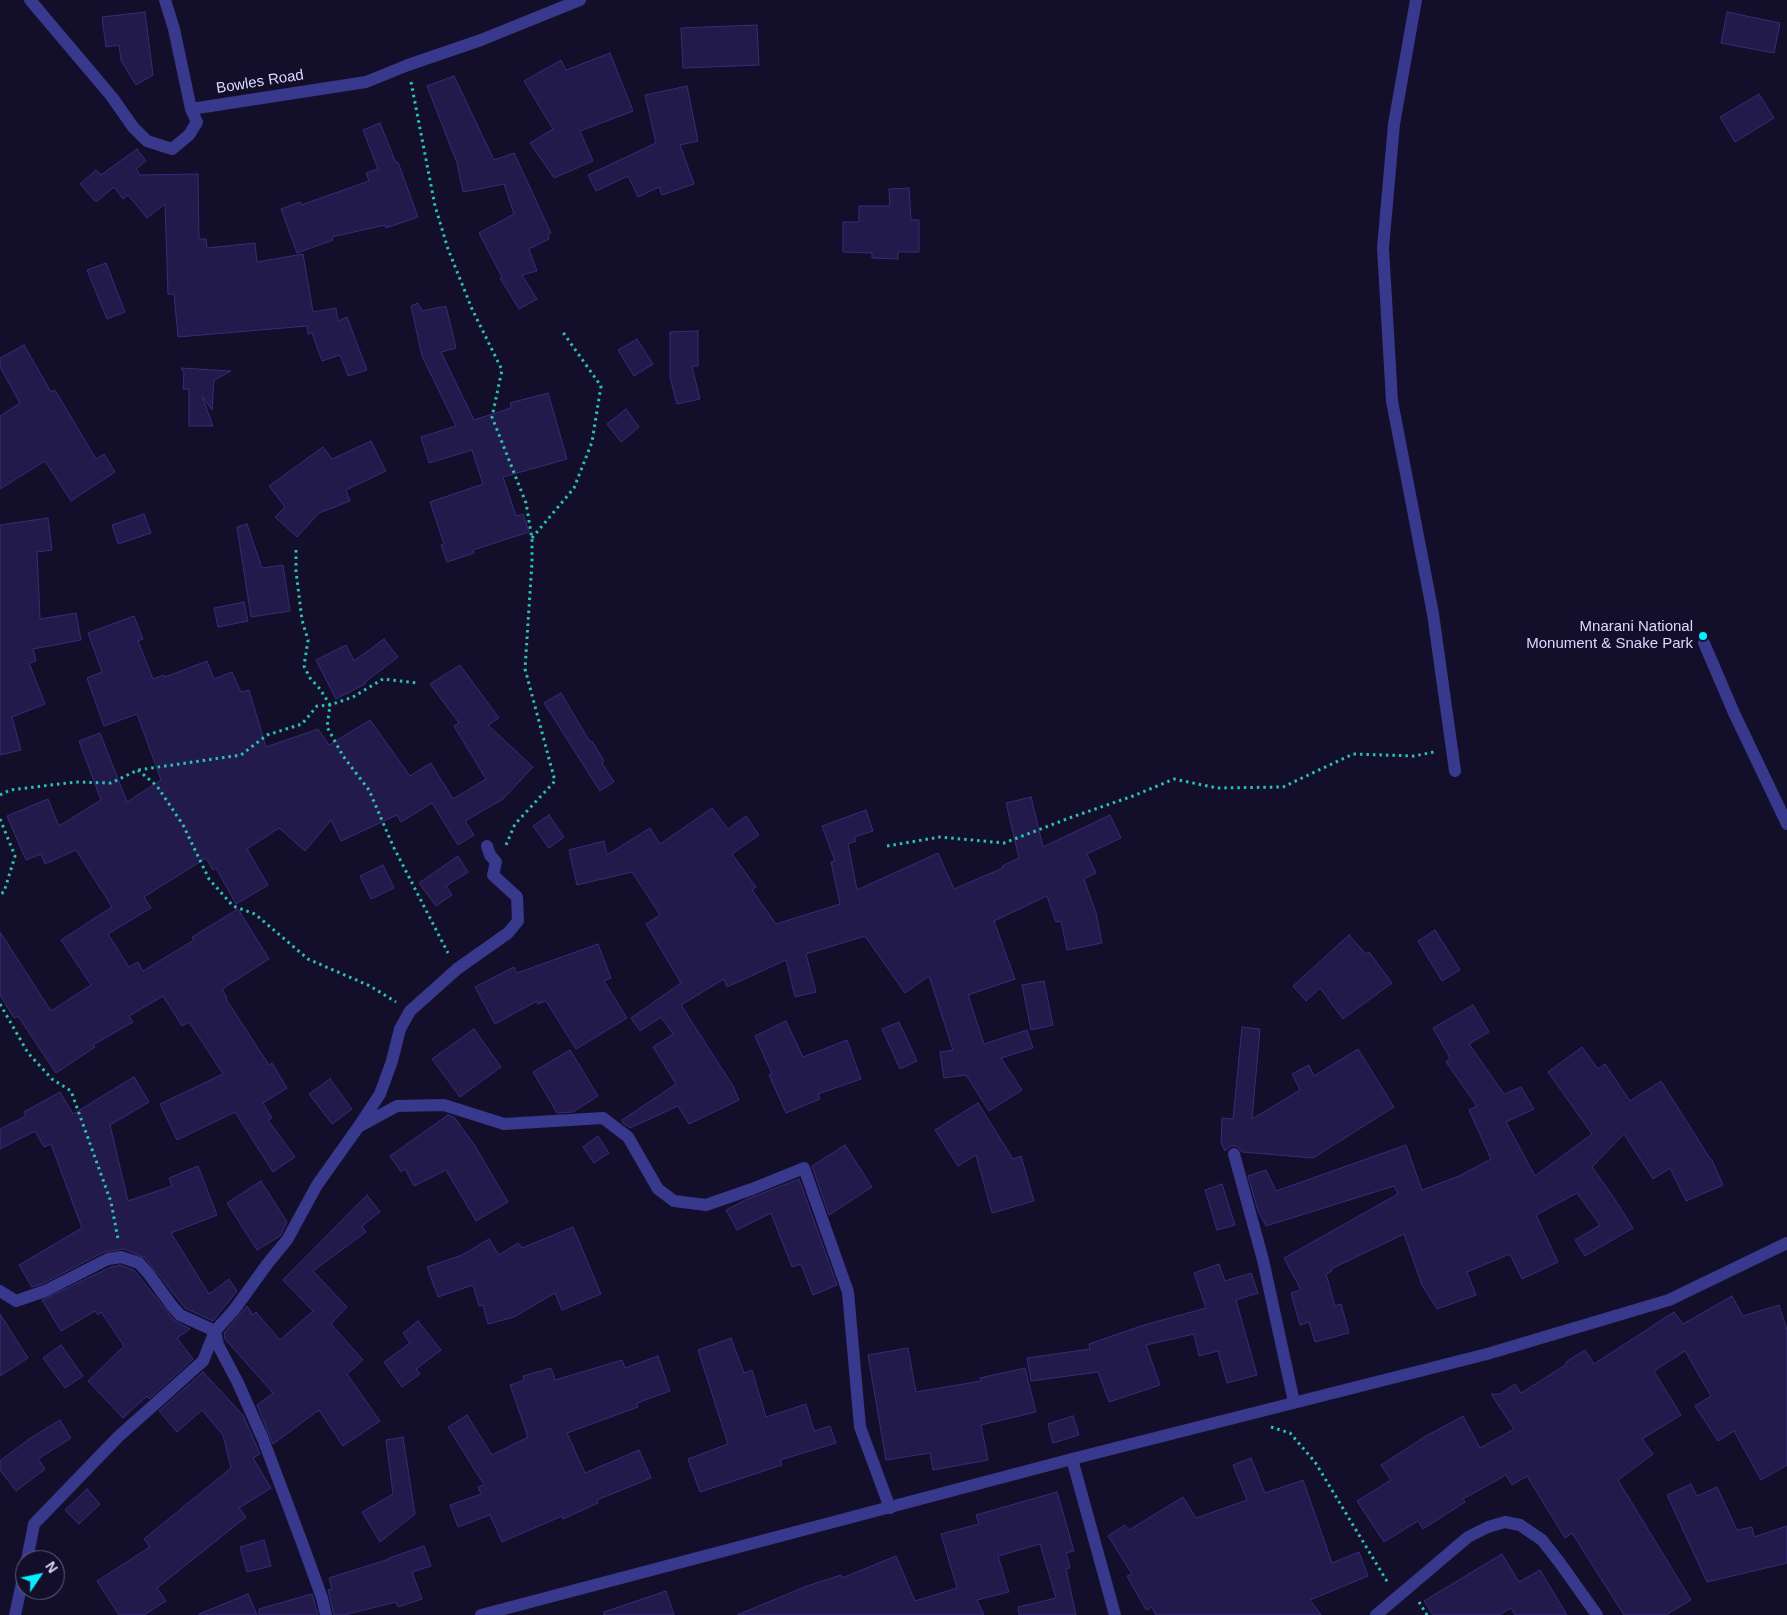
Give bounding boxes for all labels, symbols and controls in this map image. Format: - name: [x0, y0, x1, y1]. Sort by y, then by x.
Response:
- street label: Bowles Road: [215, 66, 305, 98]
- place label: Mnarani National Monument & Snake Park: [1526, 618, 1693, 653]
- marker: Mnarani National Monument & Snake Park: [1697, 630, 1709, 642]
- north arrow: [15, 1550, 65, 1600]
- text: N: [42, 1559, 61, 1576]

